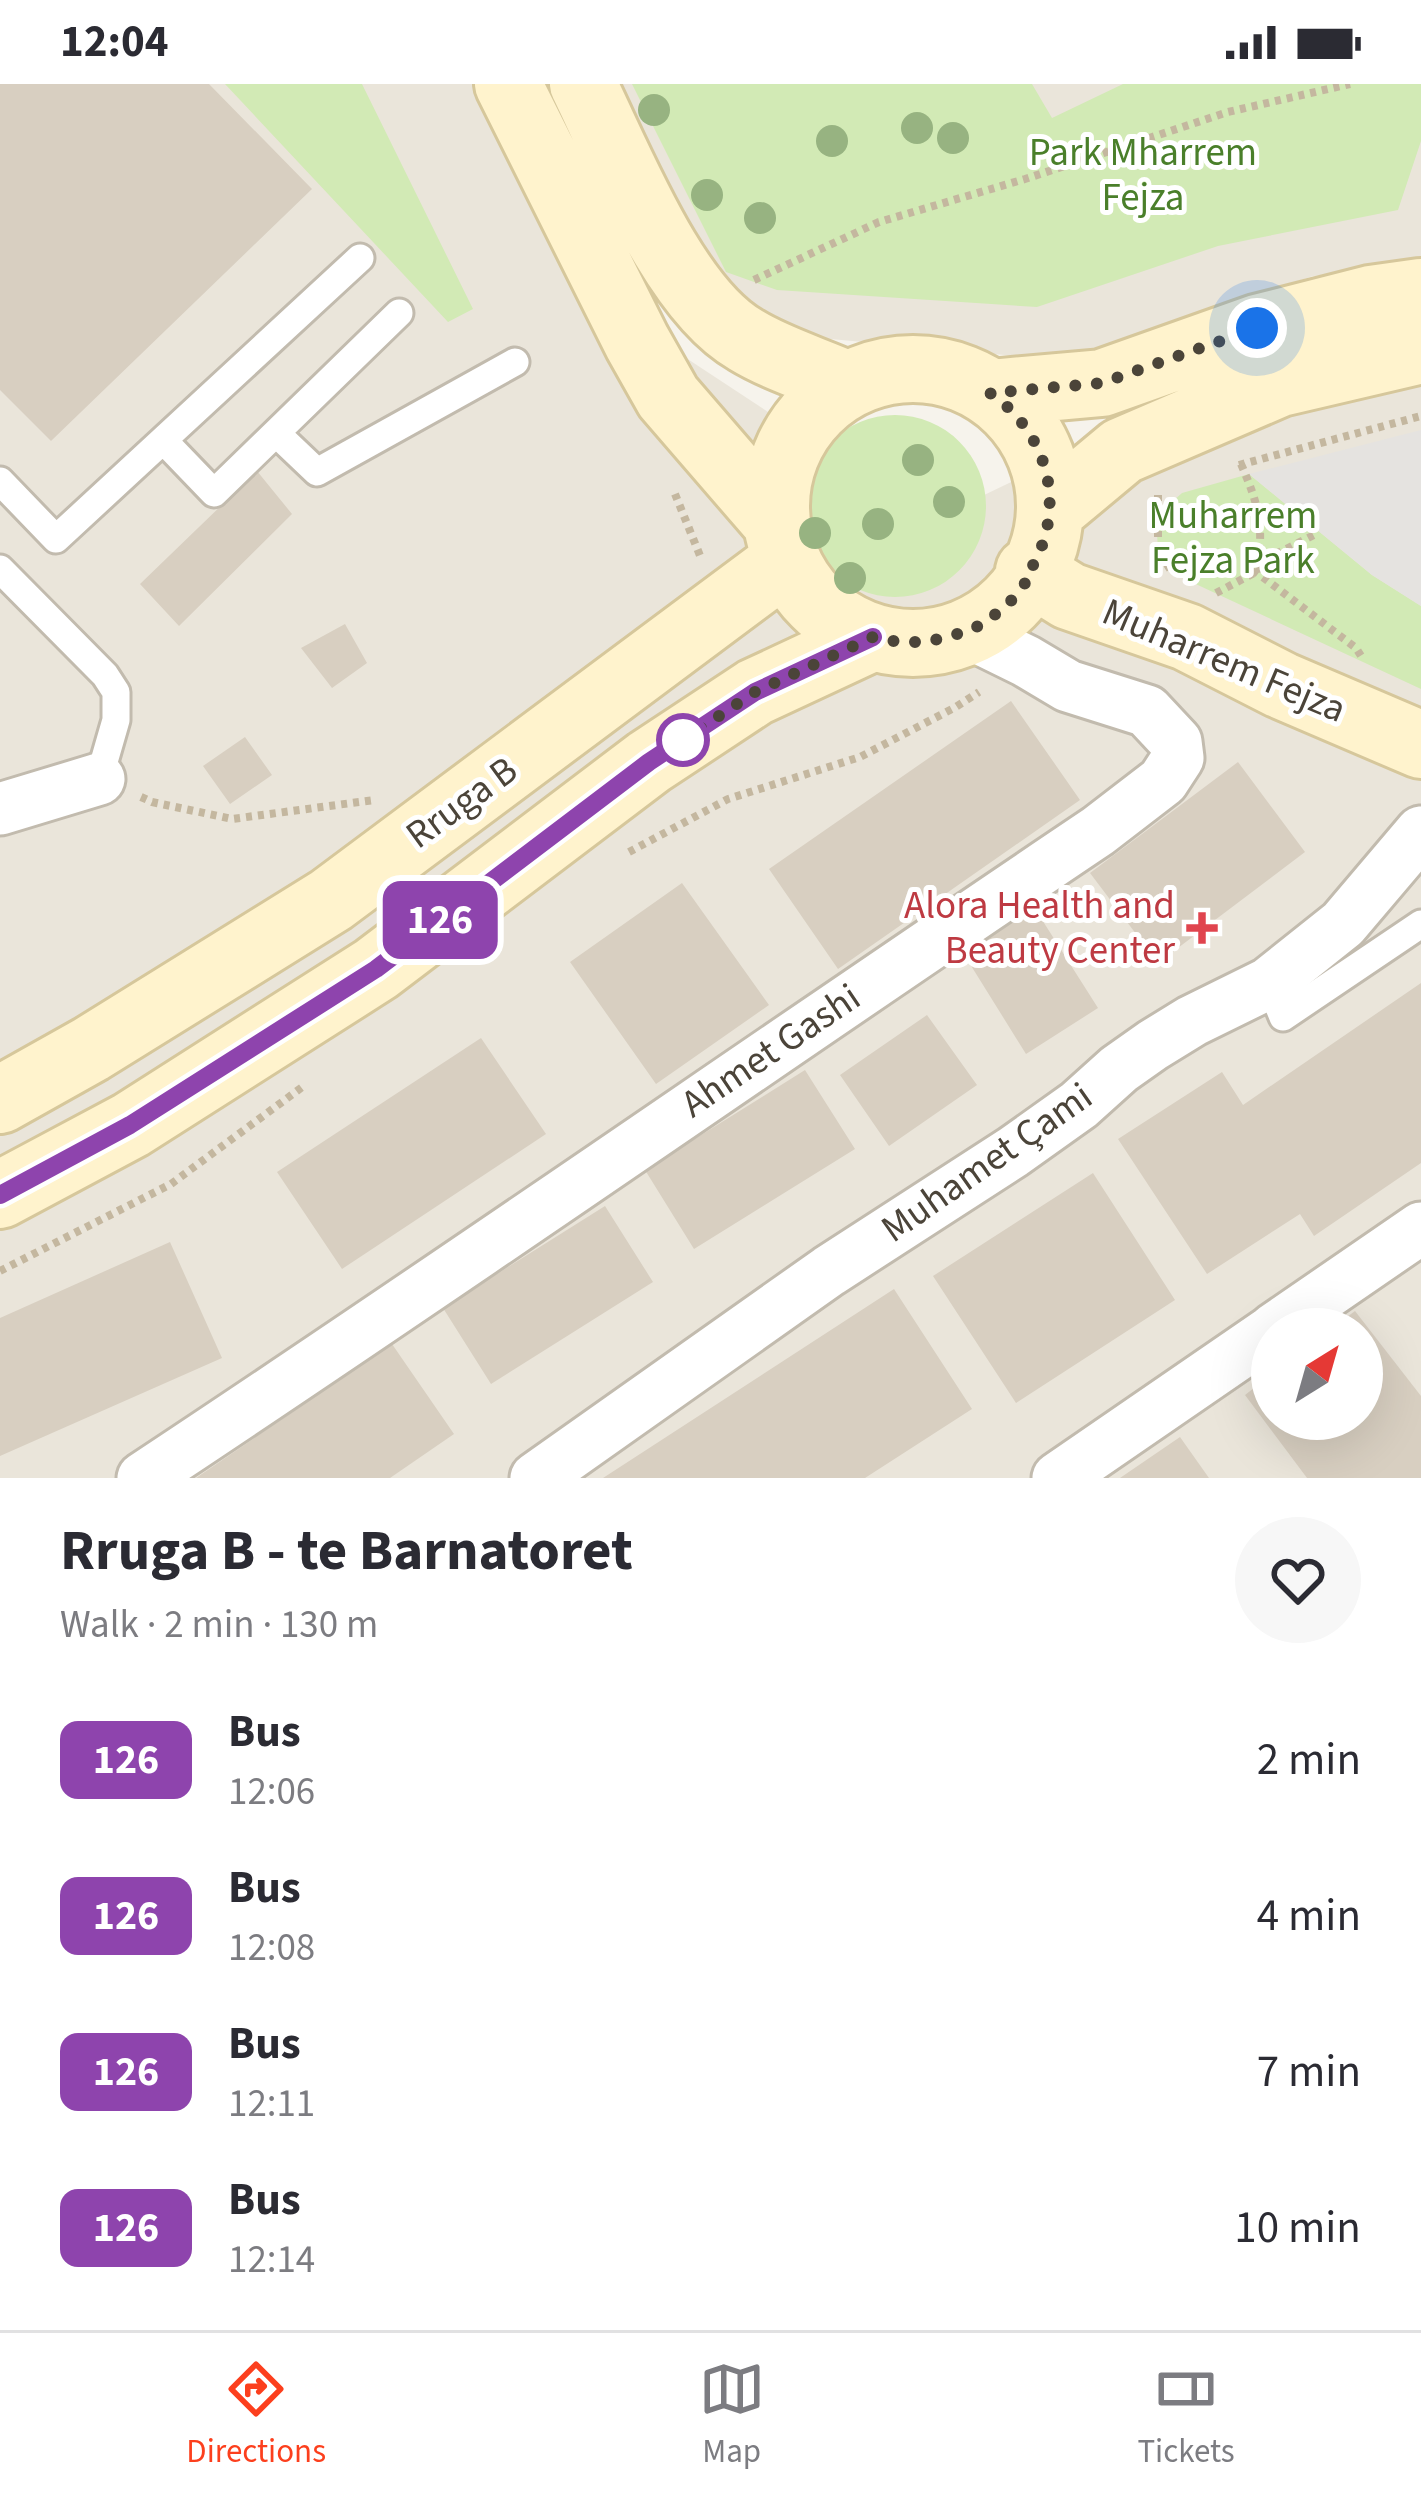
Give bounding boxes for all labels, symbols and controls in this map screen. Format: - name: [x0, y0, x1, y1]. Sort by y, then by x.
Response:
- text: 12:04: [60, 10, 169, 74]
- park label: Park Mharrem Fejza: [1029, 125, 1257, 226]
- your location: [1227, 298, 1287, 358]
- park label: Muharrem Fejza Park: [1149, 488, 1317, 589]
- street label: Muharrem Fejza: [1094, 584, 1354, 738]
- unlabelled marker: [658, 715, 708, 765]
- street label: Rruga B: [394, 743, 530, 863]
- place label: Alora Health and Beauty Center: [904, 878, 1175, 979]
- line badge: 126: [371, 881, 509, 959]
- text: 126: [407, 890, 473, 950]
- marker: Alora Health and Beauty Center: [1186, 912, 1218, 944]
- street label: Ahmet Gashi: [670, 970, 872, 1132]
- street label: Muhamet Çami: [870, 1069, 1104, 1257]
- north arrow: [1251, 1308, 1383, 1440]
- map controls: [1251, 1308, 1383, 1440]
- text: Rruga B - te Barnatoret: [60, 1511, 633, 1592]
- button: heart: [1235, 1517, 1361, 1643]
- text: Walk · 2 min · 130 m: [60, 1597, 378, 1653]
- text: Bus: [228, 1700, 301, 1764]
- text: 2 min: [1257, 1728, 1361, 1792]
- text: 126: [93, 1730, 159, 1790]
- text: 12:06: [228, 1764, 315, 1820]
- text: Bus: [228, 1856, 301, 1920]
- text: 4 min: [1257, 1884, 1361, 1948]
- text: 126: [93, 1886, 159, 1946]
- text: 12:08: [228, 1920, 315, 1976]
- text: Bus: [228, 2012, 301, 2076]
- text: 7 min: [1257, 2040, 1361, 2104]
- text: 126: [93, 2042, 159, 2102]
- text: 12:11: [228, 2076, 315, 2132]
- text: Bus: [228, 2168, 301, 2232]
- text: 10 min: [1234, 2196, 1361, 2260]
- text: 126: [93, 2198, 159, 2258]
- text: 12:14: [228, 2232, 315, 2288]
- tab: Directions: [186, 2356, 326, 2475]
- tab: Map: [699, 2356, 765, 2475]
- tab: Tickets: [1137, 2356, 1235, 2475]

